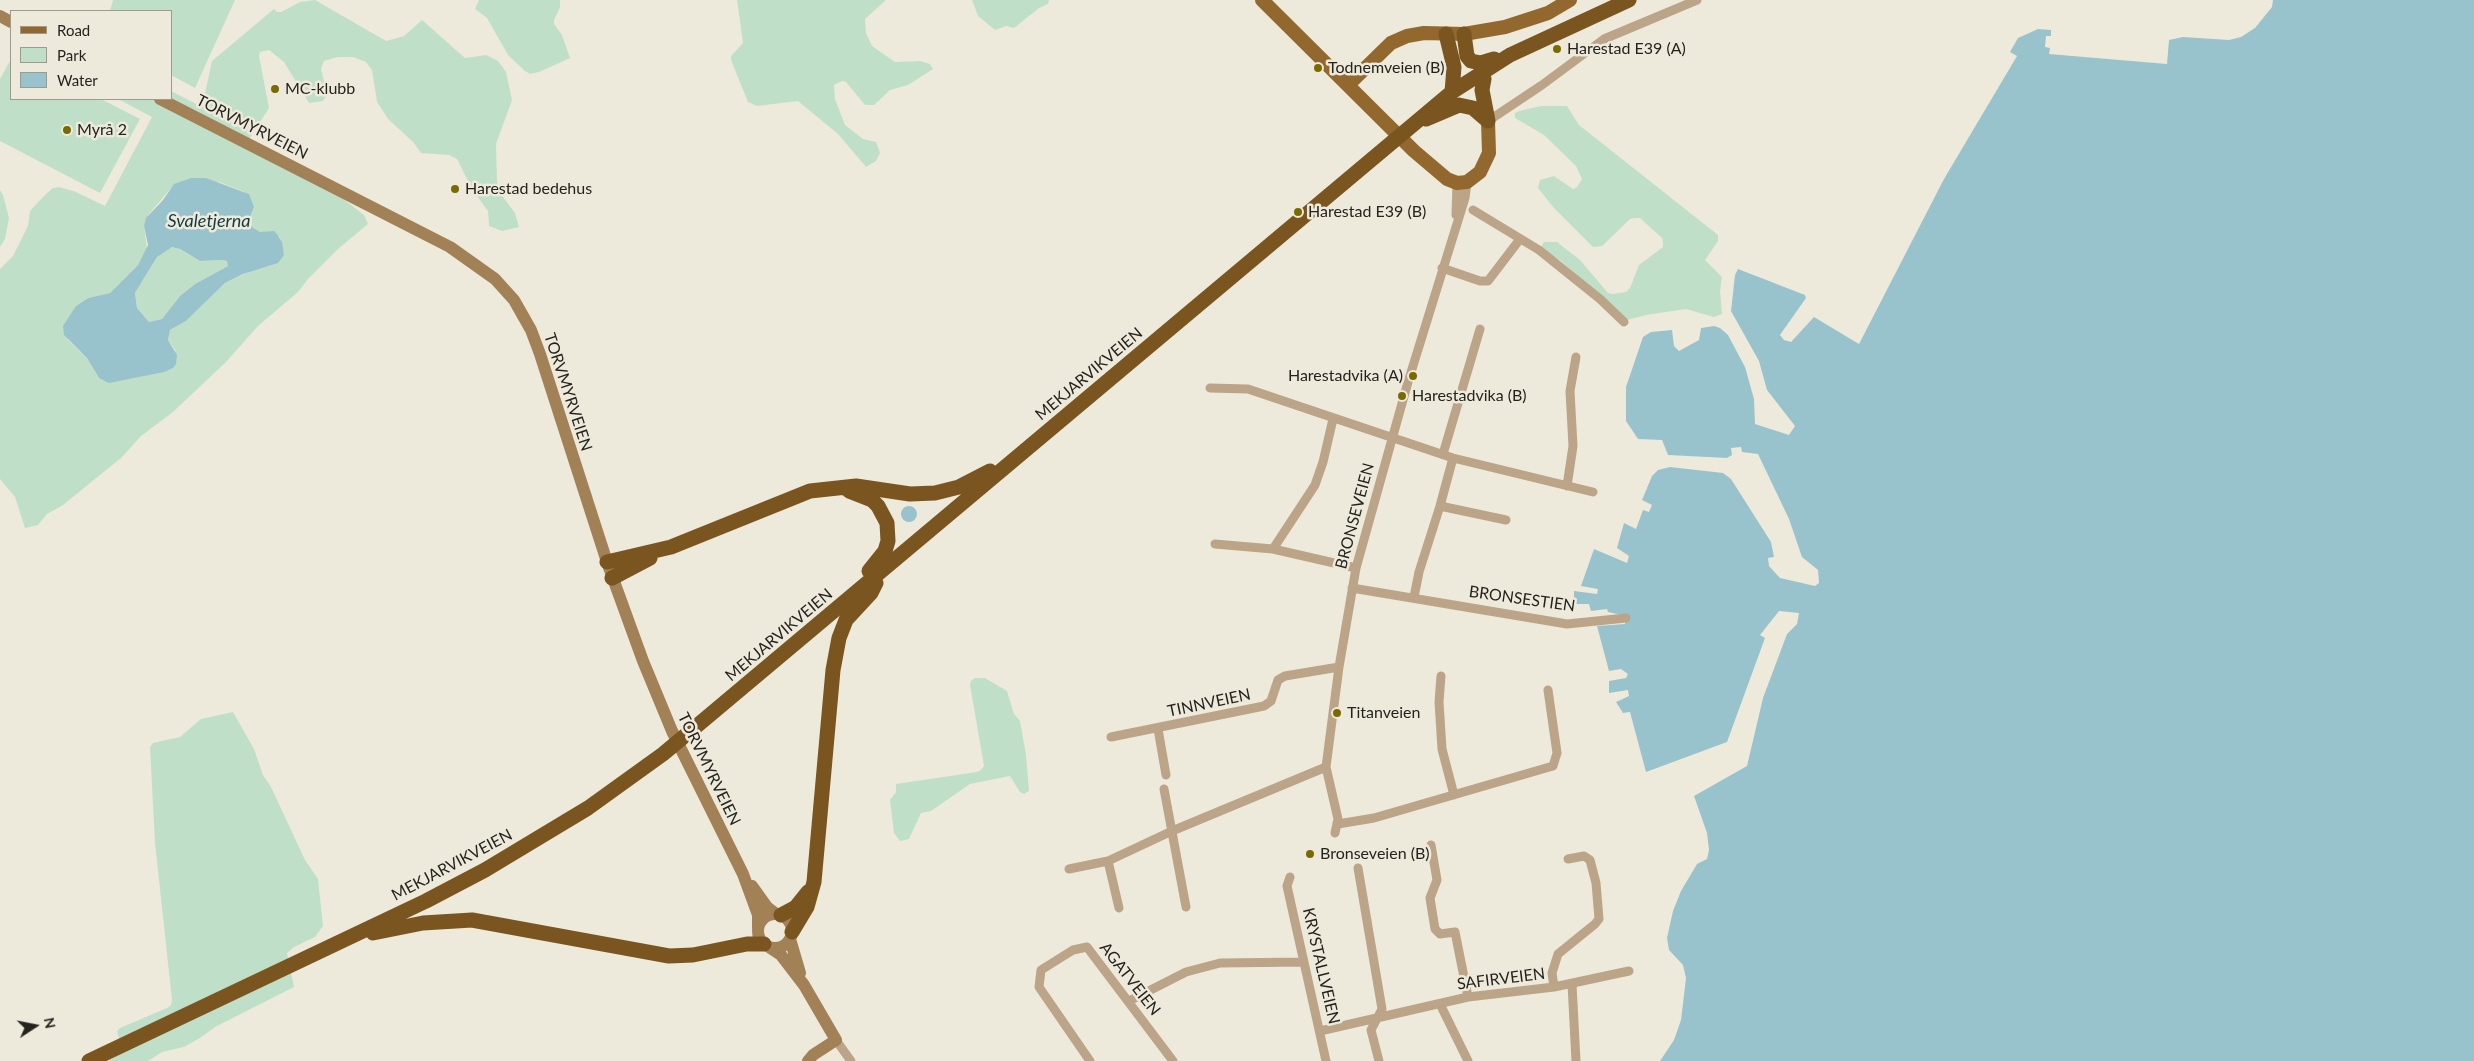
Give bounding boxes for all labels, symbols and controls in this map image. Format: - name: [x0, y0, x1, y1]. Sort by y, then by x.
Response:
- legend: [10, 10, 172, 100]
- text: Road: [57, 21, 90, 39]
- place label: Harestad E39 (A): [1567, 39, 1686, 59]
- marker: Harestad E39 (A): [1551, 43, 1563, 55]
- text: Park: [57, 46, 86, 64]
- place label: Todnemveien (B): [1328, 58, 1445, 78]
- marker: Todnemveien (B): [1312, 62, 1324, 74]
- text: Water: [57, 71, 98, 89]
- place label: MC-klubb: [285, 79, 355, 99]
- marker: MC-klubb: [269, 83, 281, 95]
- street label: TORVMYRVEIEN: [193, 91, 311, 163]
- place label: Myrå 2: [77, 120, 127, 140]
- marker: Myrå 2: [61, 124, 73, 136]
- place label: Harestad bedehus: [465, 179, 592, 199]
- marker: Harestad bedehus: [449, 183, 461, 195]
- place label: Harestad E39 (B): [1308, 202, 1426, 222]
- marker: Harestad E39 (B): [1292, 206, 1304, 218]
- water label: Svaletjerna: [168, 210, 250, 232]
- street label: MEKJARVIKVEIEN: [1032, 324, 1146, 424]
- street label: TORVMYRVEIEN: [540, 331, 596, 453]
- place label: Harestadvika (A): [1288, 366, 1403, 386]
- marker: Harestadvika (A): [1407, 370, 1419, 382]
- place label: Harestadvika (B): [1412, 386, 1527, 406]
- marker: Harestadvika (B): [1396, 390, 1408, 402]
- street label: BRONSEVEIEN: [1332, 461, 1378, 571]
- street label: BRONSESTIEN: [1468, 582, 1576, 616]
- street label: MEKJARVIKVEIEN: [722, 585, 836, 685]
- street label: TINNVEIEN: [1166, 685, 1252, 721]
- place label: Titanveien: [1347, 703, 1420, 723]
- marker: Titanveien: [1331, 707, 1343, 719]
- street label: TORVMYRVEIEN: [673, 710, 745, 828]
- street label: MEKJARVIKVEIEN: [388, 825, 516, 905]
- place label: Bronseveien (B): [1320, 844, 1430, 864]
- marker: Bronseveien (B): [1304, 848, 1316, 860]
- street label: KRYSTALLVEIEN: [1298, 906, 1344, 1026]
- street label: AGATVEIEN: [1096, 939, 1164, 1019]
- street label: SAFIRVEIEN: [1456, 964, 1546, 994]
- north arrow: [10, 1001, 60, 1051]
- text: N: [41, 1016, 60, 1030]

